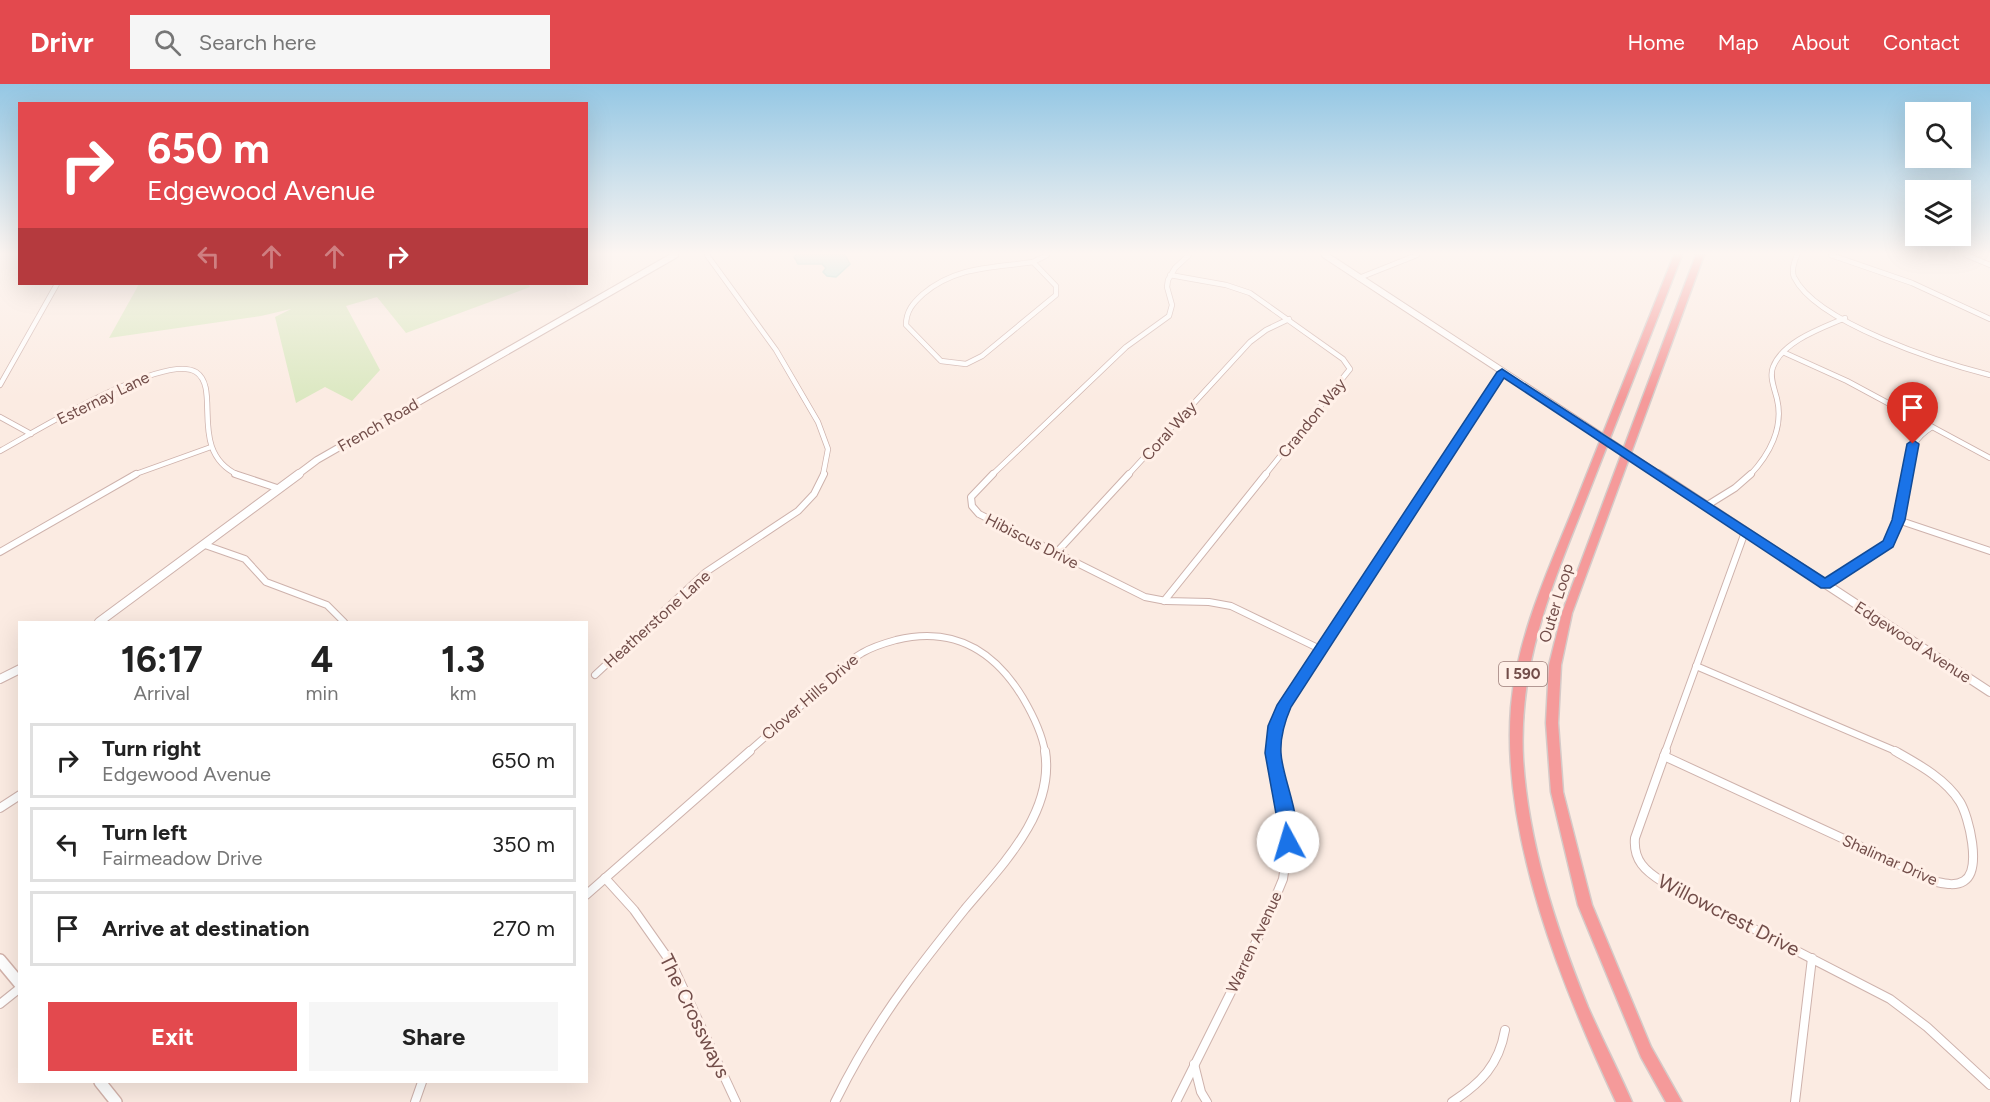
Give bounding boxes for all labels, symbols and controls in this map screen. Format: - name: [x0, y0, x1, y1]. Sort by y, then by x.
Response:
- search box: [130, 15, 550, 69]
- text: Drivr: [30, 25, 94, 59]
- icon: search: [151, 26, 184, 59]
- text: Search here: [199, 29, 316, 56]
- text: Home: [1628, 30, 1685, 55]
- text: Map: [1718, 30, 1759, 55]
- text: About: [1792, 30, 1850, 55]
- text: Contact: [1883, 30, 1960, 55]
- map controls: [1905, 102, 1971, 246]
- button: search: [1905, 102, 1971, 168]
- text: 650 m: [147, 123, 270, 174]
- icon: right: [48, 126, 126, 204]
- text: Edgewood Avenue: [147, 174, 375, 207]
- button: layers: [1905, 180, 1971, 246]
- icon: left: [192, 240, 225, 273]
- icon: ahead: [255, 240, 288, 273]
- icon: ahead: [318, 240, 351, 273]
- icon: right: [381, 240, 414, 273]
- street label: Esternay Lane: [54, 367, 153, 429]
- street label: Crandon Way: [1274, 374, 1350, 462]
- pin: [1887, 382, 1938, 444]
- icon: arrive: [1896, 391, 1929, 424]
- street label: French Road: [334, 394, 422, 456]
- street label: Coral Way: [1138, 397, 1201, 464]
- street label: Hibiscus Drive: [982, 509, 1082, 573]
- street label: Outer Loop: [1535, 561, 1577, 645]
- street label: Heatherstone Lane: [600, 566, 714, 672]
- street label: Edgewood Avenue: [1851, 597, 1975, 687]
- text: 16:17: [121, 638, 203, 681]
- text: 4: [311, 638, 333, 681]
- text: 1.3: [441, 638, 485, 681]
- street label: Clover Hills Drive: [758, 650, 862, 744]
- road number: I 590: [1499, 662, 1547, 686]
- text: Arrival: [134, 681, 190, 705]
- text: min: [306, 681, 338, 705]
- text: km: [450, 681, 477, 705]
- text: Turn right: [102, 735, 201, 762]
- icon: right: [51, 744, 84, 777]
- text: 650 m: [492, 747, 555, 774]
- text: Edgewood Avenue: [102, 762, 271, 786]
- position arrow: [1256, 810, 1320, 874]
- text: Turn left: [102, 819, 188, 846]
- icon: left: [51, 828, 84, 861]
- text: 350 m: [492, 831, 555, 858]
- street label: Shalimar Drive: [1839, 831, 1941, 890]
- text: Fairmeadow Drive: [102, 846, 262, 870]
- street label: Willowcrest Drive: [1654, 869, 1804, 961]
- street label: Warren Avenue: [1222, 888, 1286, 996]
- icon: arrive: [51, 912, 84, 945]
- text: Arrive at destination: [102, 915, 310, 942]
- text: 270 m: [493, 915, 555, 942]
- street label: The Crossways: [655, 950, 735, 1082]
- button: Exit: [48, 1002, 297, 1071]
- button: Share: [309, 1002, 558, 1071]

